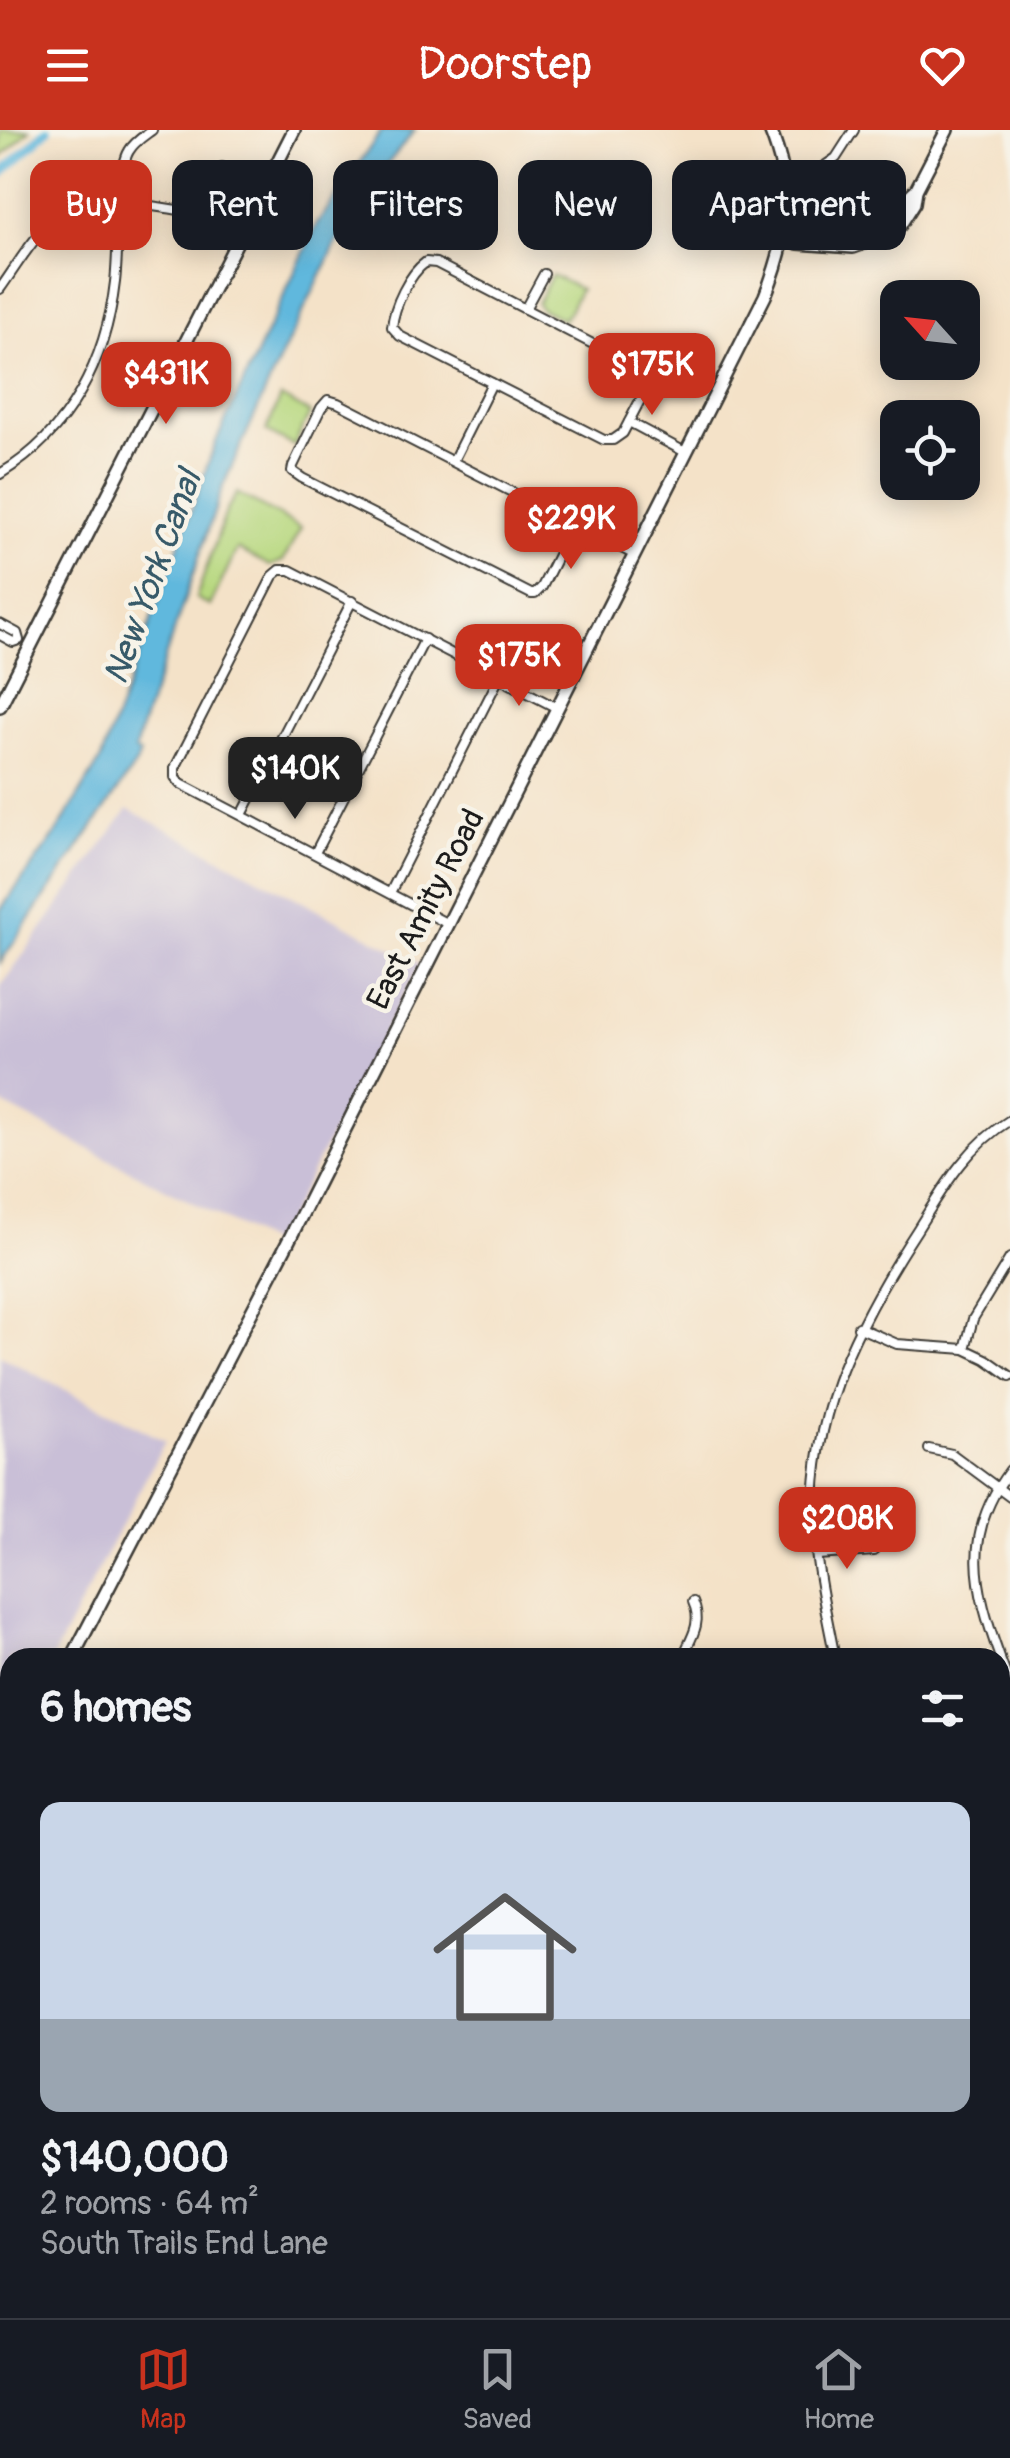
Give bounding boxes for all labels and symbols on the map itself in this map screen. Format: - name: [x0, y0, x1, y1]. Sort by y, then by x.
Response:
- north arrow: [880, 280, 980, 380]
- pin: $175K: [582, 333, 722, 418]
- pin: $431K: [96, 342, 236, 427]
- water label: New York Canal: [94, 461, 213, 690]
- pin: $229K: [501, 487, 641, 572]
- pin: $175K: [449, 624, 589, 709]
- pin: $140K: [225, 737, 365, 822]
- street label: East Amity Road: [358, 803, 494, 1016]
- pin: $208K: [777, 1487, 917, 1572]

